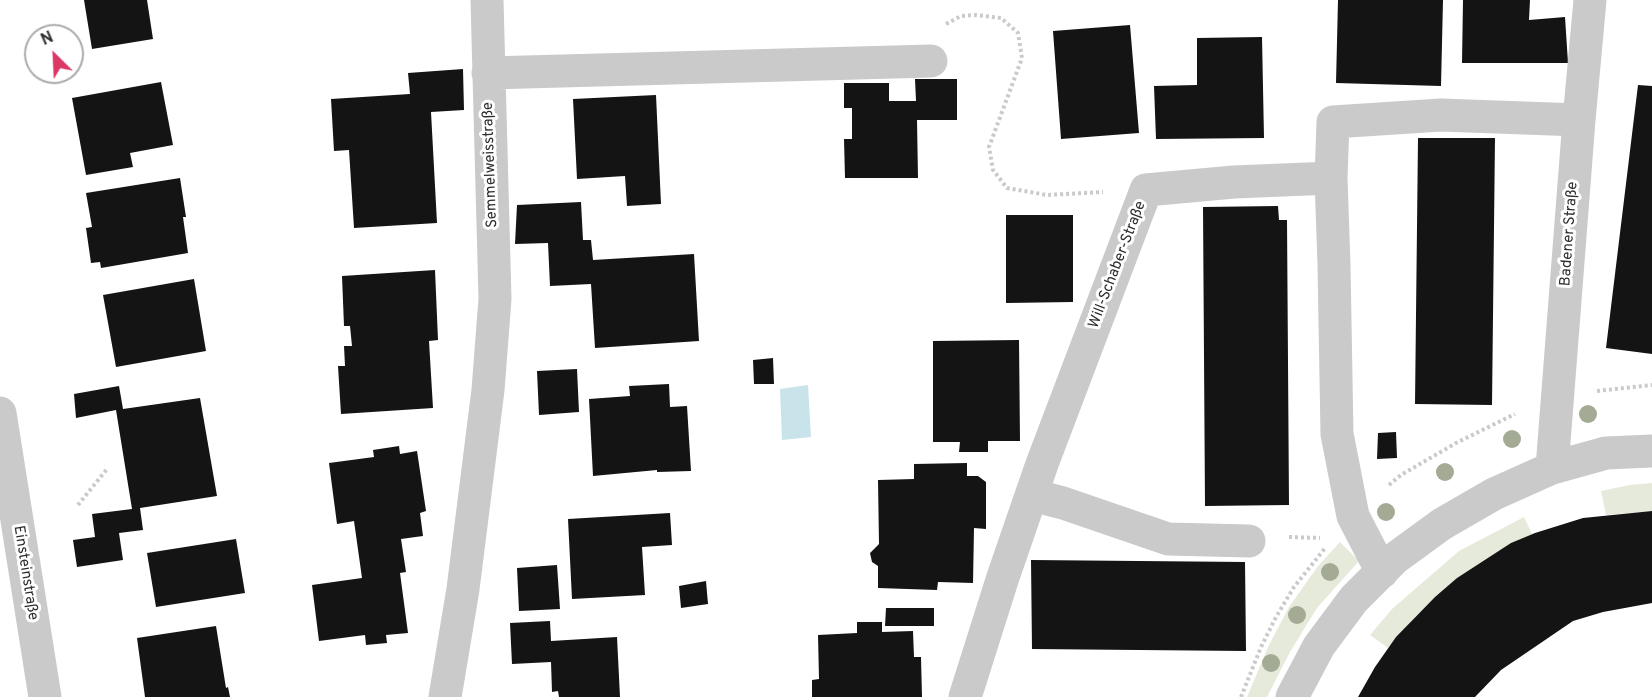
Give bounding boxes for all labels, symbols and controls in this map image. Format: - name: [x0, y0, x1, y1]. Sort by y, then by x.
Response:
- north arrow: [24, 24, 84, 84]
- text: N: [38, 28, 57, 51]
- street label: Semmelweisstraße: [480, 102, 502, 228]
- street label: Badener Straße: [1557, 181, 1583, 287]
- street label: Will-Schaber-Straße: [1085, 199, 1151, 331]
- street label: Einsteinstraße: [9, 524, 41, 622]

